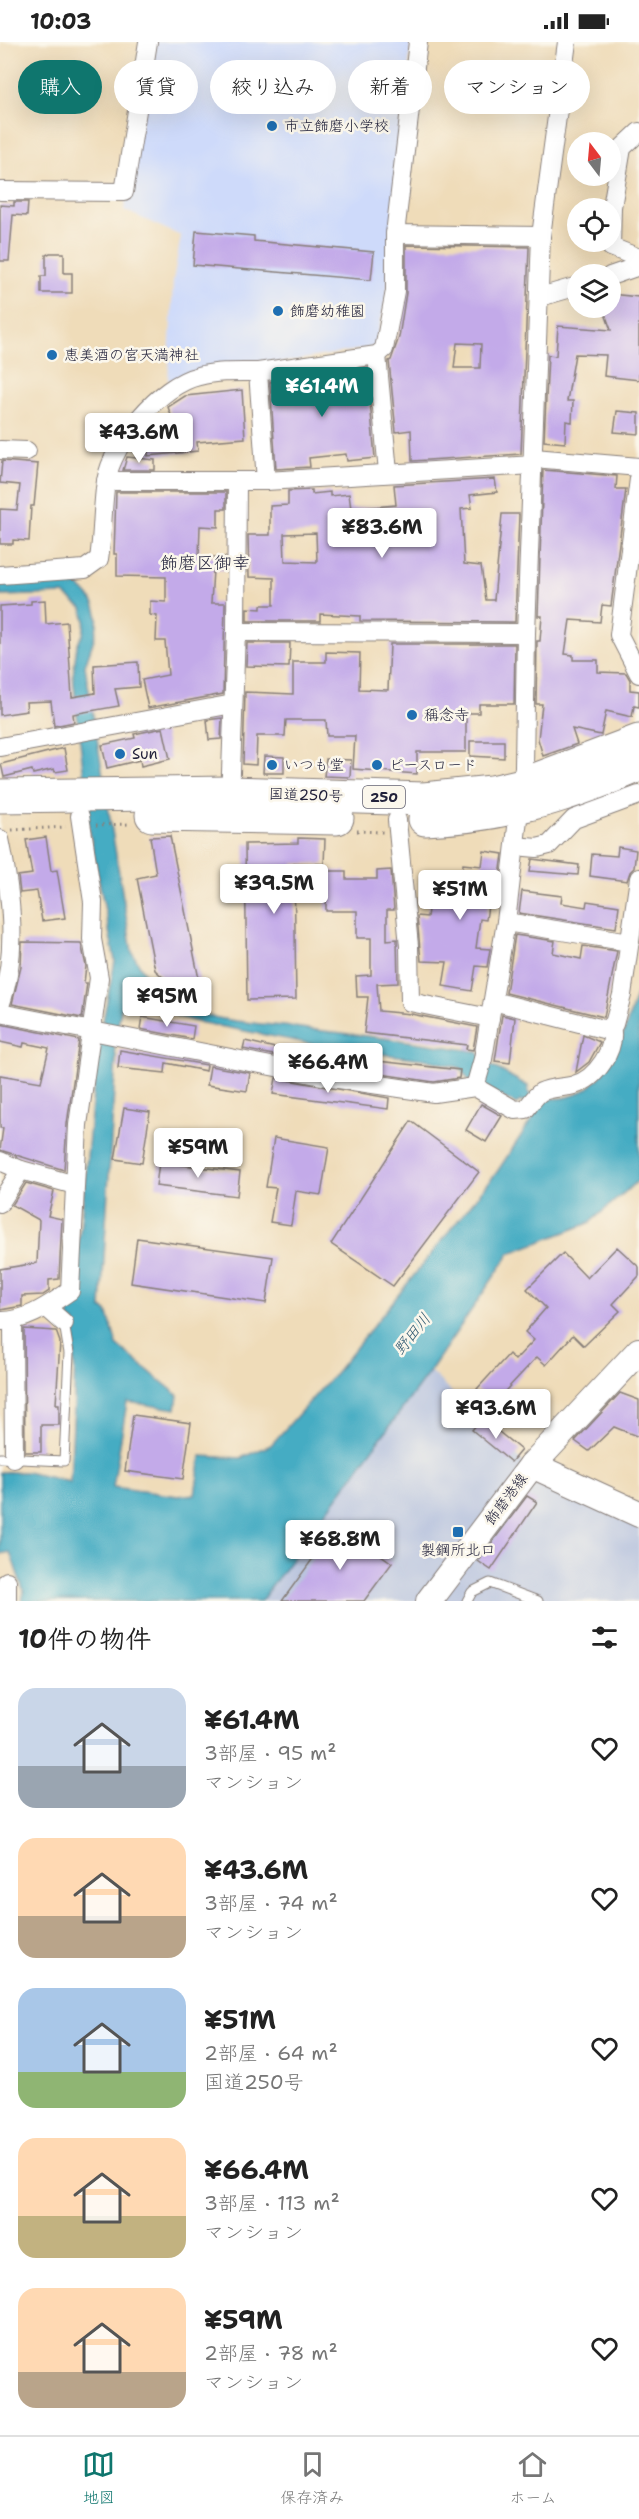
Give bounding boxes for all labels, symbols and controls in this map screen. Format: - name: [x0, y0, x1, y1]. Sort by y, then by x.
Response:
- text: 10:03: [30, 7, 91, 36]
- chip: 購入: [18, 60, 102, 114]
- chip: 賃貸: [114, 60, 198, 114]
- chip: 絞り込み: [210, 60, 336, 114]
- chip: 新着: [348, 60, 432, 114]
- chip: マンション: [444, 60, 590, 114]
- place label: 市立飾磨小学校: [284, 116, 389, 136]
- marker: 市立飾磨小学校: [265, 119, 279, 133]
- north arrow: [567, 132, 621, 186]
- map controls: [567, 132, 621, 318]
- button: locate: [567, 198, 621, 252]
- button: layers: [567, 264, 621, 318]
- place label: 飾磨幼稚園: [290, 301, 365, 321]
- marker: 飾磨幼稚園: [271, 304, 285, 318]
- place label: 恵美酒の宮天満神社: [64, 345, 199, 365]
- marker: 恵美酒の宮天満神社: [45, 348, 59, 362]
- pin: ¥61.4M: [273, 367, 371, 418]
- text: ¥61.4M: [285, 373, 359, 399]
- pin: ¥43.6M: [90, 413, 188, 464]
- text: ¥43.6M: [99, 419, 179, 445]
- pin: ¥83.6M: [333, 508, 431, 559]
- text: ¥83.6M: [342, 514, 422, 540]
- district label: 飾磨区御幸: [160, 551, 250, 575]
- place label: 稱念寺: [424, 705, 469, 725]
- marker: 稱念寺: [405, 708, 419, 722]
- place label: Sun: [132, 744, 158, 764]
- marker: Sun: [113, 747, 127, 761]
- place label: いつも堂: [284, 755, 344, 775]
- place label: ピースロード: [389, 755, 477, 775]
- marker: いつも堂: [265, 758, 279, 772]
- marker: ピースロード: [370, 758, 384, 772]
- street label: 国道250号: [268, 784, 344, 806]
- road number: 250: [363, 786, 405, 808]
- pin: ¥39.5M: [225, 864, 323, 915]
- text: ¥39.5M: [234, 870, 314, 896]
- pin: ¥51M: [424, 870, 496, 921]
- text: ¥51M: [432, 876, 488, 902]
- pin: ¥95M: [131, 977, 203, 1028]
- text: ¥95M: [136, 983, 198, 1009]
- pin: ¥66.4M: [279, 1043, 377, 1094]
- text: ¥66.4M: [288, 1049, 368, 1075]
- pin: ¥59M: [162, 1128, 234, 1179]
- text: ¥59M: [168, 1134, 228, 1160]
- water label: 野田川: [389, 1309, 435, 1359]
- pin: ¥93.6M: [447, 1389, 545, 1440]
- text: ¥93.6M: [456, 1395, 536, 1421]
- street label: 飾磨港線: [480, 1469, 532, 1529]
- pin: ¥68.8M: [291, 1520, 389, 1571]
- marker: 製鋼所北口: [451, 1525, 465, 1539]
- text: ¥68.8M: [299, 1526, 381, 1552]
- place label: 製鋼所北口: [420, 1540, 496, 1560]
- text: 10件の物件: [18, 1621, 151, 1656]
- icon: filters: [588, 1621, 621, 1654]
- text: ¥61.4M: [204, 1702, 300, 1737]
- icon: home: [66, 1712, 138, 1784]
- icon: heart: [588, 1732, 621, 1765]
- text: 3部屋 · 95 m²: [204, 1740, 336, 1766]
- text: マンション: [204, 1769, 303, 1795]
- text: ¥43.6M: [204, 1852, 308, 1887]
- icon: home: [66, 1862, 138, 1934]
- icon: heart: [588, 1882, 621, 1915]
- text: 3部屋 · 74 m²: [204, 1890, 338, 1916]
- text: マンション: [204, 1919, 303, 1945]
- text: ¥51M: [204, 2002, 276, 2037]
- icon: home: [66, 2012, 138, 2084]
- icon: heart: [588, 2032, 621, 2065]
- text: 2部屋 · 64 m²: [204, 2040, 338, 2066]
- text: 国道250号: [204, 2069, 304, 2095]
- text: ¥66.4M: [204, 2152, 309, 2187]
- icon: home: [66, 2162, 138, 2234]
- icon: heart: [588, 2182, 621, 2215]
- text: 3部屋 · 113 m²: [204, 2190, 340, 2216]
- text: マンション: [204, 2219, 303, 2245]
- text: ¥59M: [204, 2302, 283, 2337]
- icon: home: [66, 2312, 138, 2384]
- icon: heart: [588, 2332, 621, 2365]
- text: 2部屋 · 78 m²: [204, 2340, 338, 2366]
- text: マンション: [204, 2369, 303, 2395]
- tab: 地図: [82, 2448, 115, 2508]
- tab: 保存済み: [280, 2448, 344, 2508]
- tab: ホーム: [509, 2448, 557, 2508]

